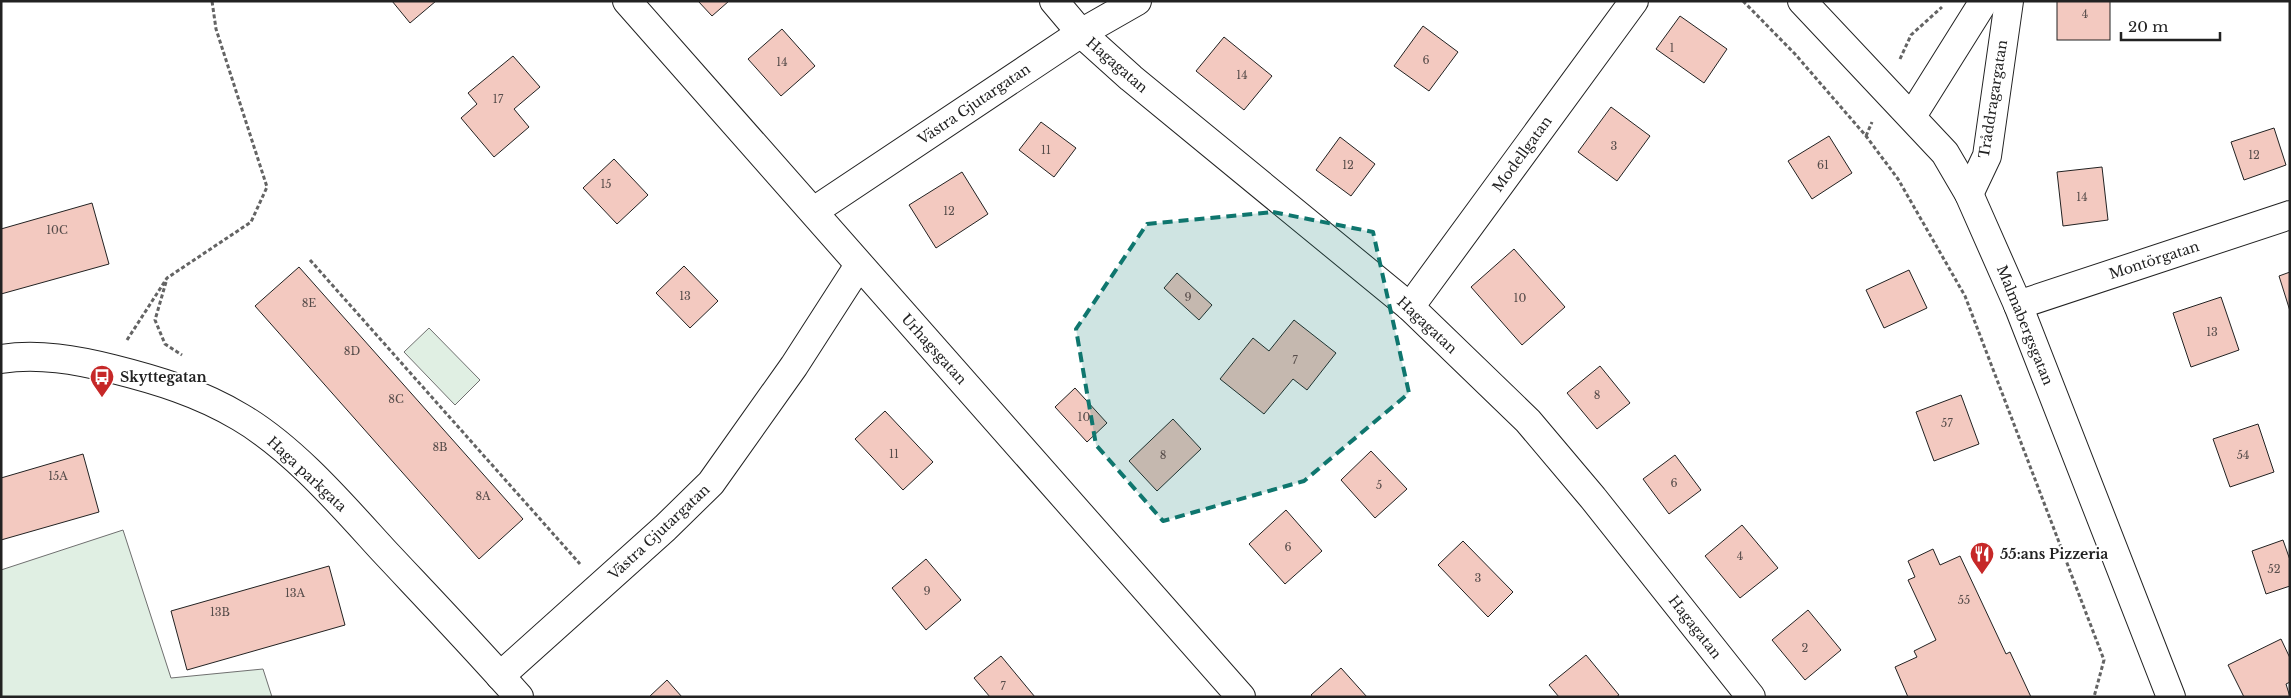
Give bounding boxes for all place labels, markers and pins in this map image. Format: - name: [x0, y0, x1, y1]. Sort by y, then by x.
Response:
- bus stop icon: Skyttegatan: [89, 364, 115, 398]
- place label: Skyttegatan: [120, 368, 207, 386]
- restaurant icon: 55:ans Pizzeria: [1969, 541, 1995, 575]
- place label: 55:ans Pizzeria: [2000, 545, 2108, 563]

